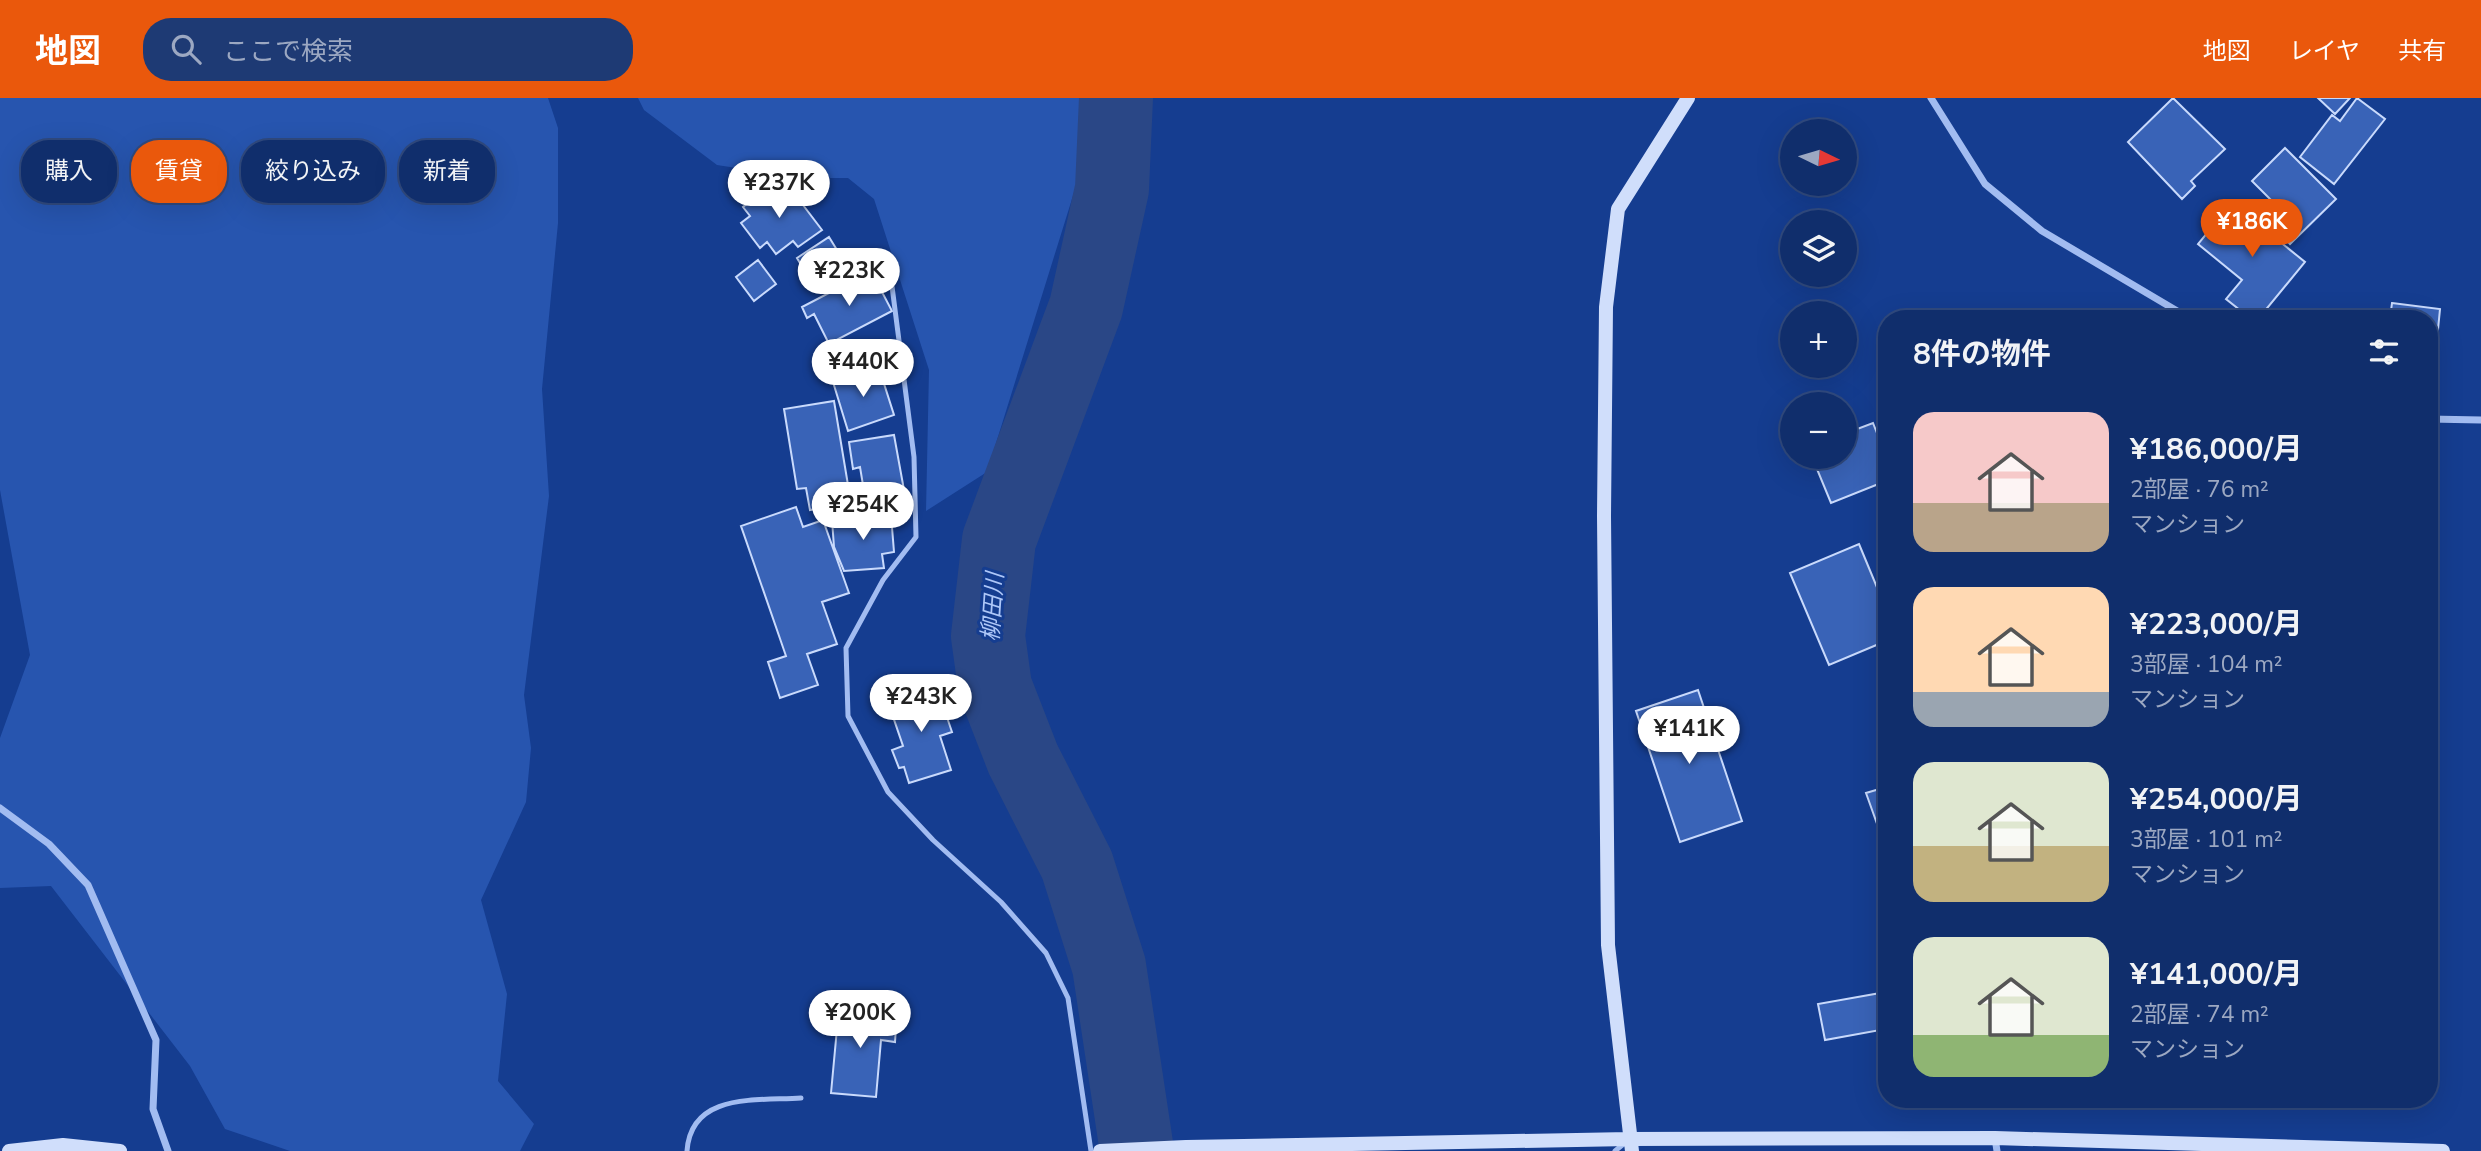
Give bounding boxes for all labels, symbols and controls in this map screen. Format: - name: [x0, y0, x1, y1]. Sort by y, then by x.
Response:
- search box: [143, 18, 633, 81]
- text: 地図: [35, 29, 101, 74]
- icon: search: [167, 30, 205, 68]
- text: ここで検索: [223, 34, 353, 69]
- text: 地図: [2203, 35, 2251, 67]
- text: レイヤ: [2289, 35, 2360, 67]
- text: 共有: [2398, 35, 2446, 67]
- north arrow: [1780, 119, 1857, 196]
- map controls: [1780, 119, 1857, 469]
- chip: 購入: [21, 140, 117, 203]
- chip: 賃貸: [131, 140, 227, 203]
- chip: 絞り込み: [241, 140, 385, 203]
- chip: 新着: [399, 140, 495, 203]
- pin: ¥237K: [730, 160, 828, 220]
- text: ¥237K: [744, 167, 814, 198]
- pin: ¥186K: [2203, 200, 2301, 259]
- text: ¥186K: [2217, 206, 2287, 237]
- button: layers: [1780, 210, 1857, 287]
- pin: ¥223K: [800, 248, 898, 308]
- text: ¥223K: [814, 255, 884, 286]
- button: +: [1780, 301, 1857, 378]
- icon: filters: [2365, 333, 2403, 371]
- text: 8件の物件: [1913, 334, 2051, 375]
- pin: ¥440K: [814, 340, 912, 399]
- text: ¥440K: [828, 346, 898, 377]
- button: −: [1780, 392, 1857, 469]
- text: ¥186,000/月: [2130, 429, 2303, 470]
- icon: home: [1969, 440, 2053, 524]
- text: 2部屋 · 76 m²: [2130, 474, 2269, 505]
- pin: ¥254K: [814, 482, 912, 542]
- text: ¥254K: [828, 489, 898, 520]
- text: マンション: [2130, 509, 2245, 540]
- water label: 柳田川: [975, 569, 1011, 642]
- text: ¥223,000/月: [2130, 604, 2303, 645]
- icon: home: [1969, 615, 2053, 699]
- text: 3部屋 · 104 m²: [2130, 649, 2283, 680]
- pin: ¥243K: [872, 674, 970, 734]
- text: ¥243K: [886, 681, 956, 712]
- text: マンション: [2130, 684, 2245, 715]
- pin: ¥141K: [1640, 706, 1738, 766]
- text: ¥141K: [1654, 713, 1724, 744]
- text: ¥254,000/月: [2130, 779, 2303, 820]
- icon: home: [1969, 790, 2053, 874]
- text: 3部屋 · 101 m²: [2130, 824, 2283, 855]
- text: マンション: [2130, 859, 2245, 890]
- text: ¥141,000/月: [2130, 954, 2303, 995]
- icon: home: [1969, 965, 2053, 1049]
- pin: ¥200K: [811, 990, 909, 1050]
- text: ¥200K: [825, 997, 895, 1028]
- text: 2部屋 · 74 m²: [2130, 999, 2269, 1030]
- text: マンション: [2130, 1034, 2245, 1065]

